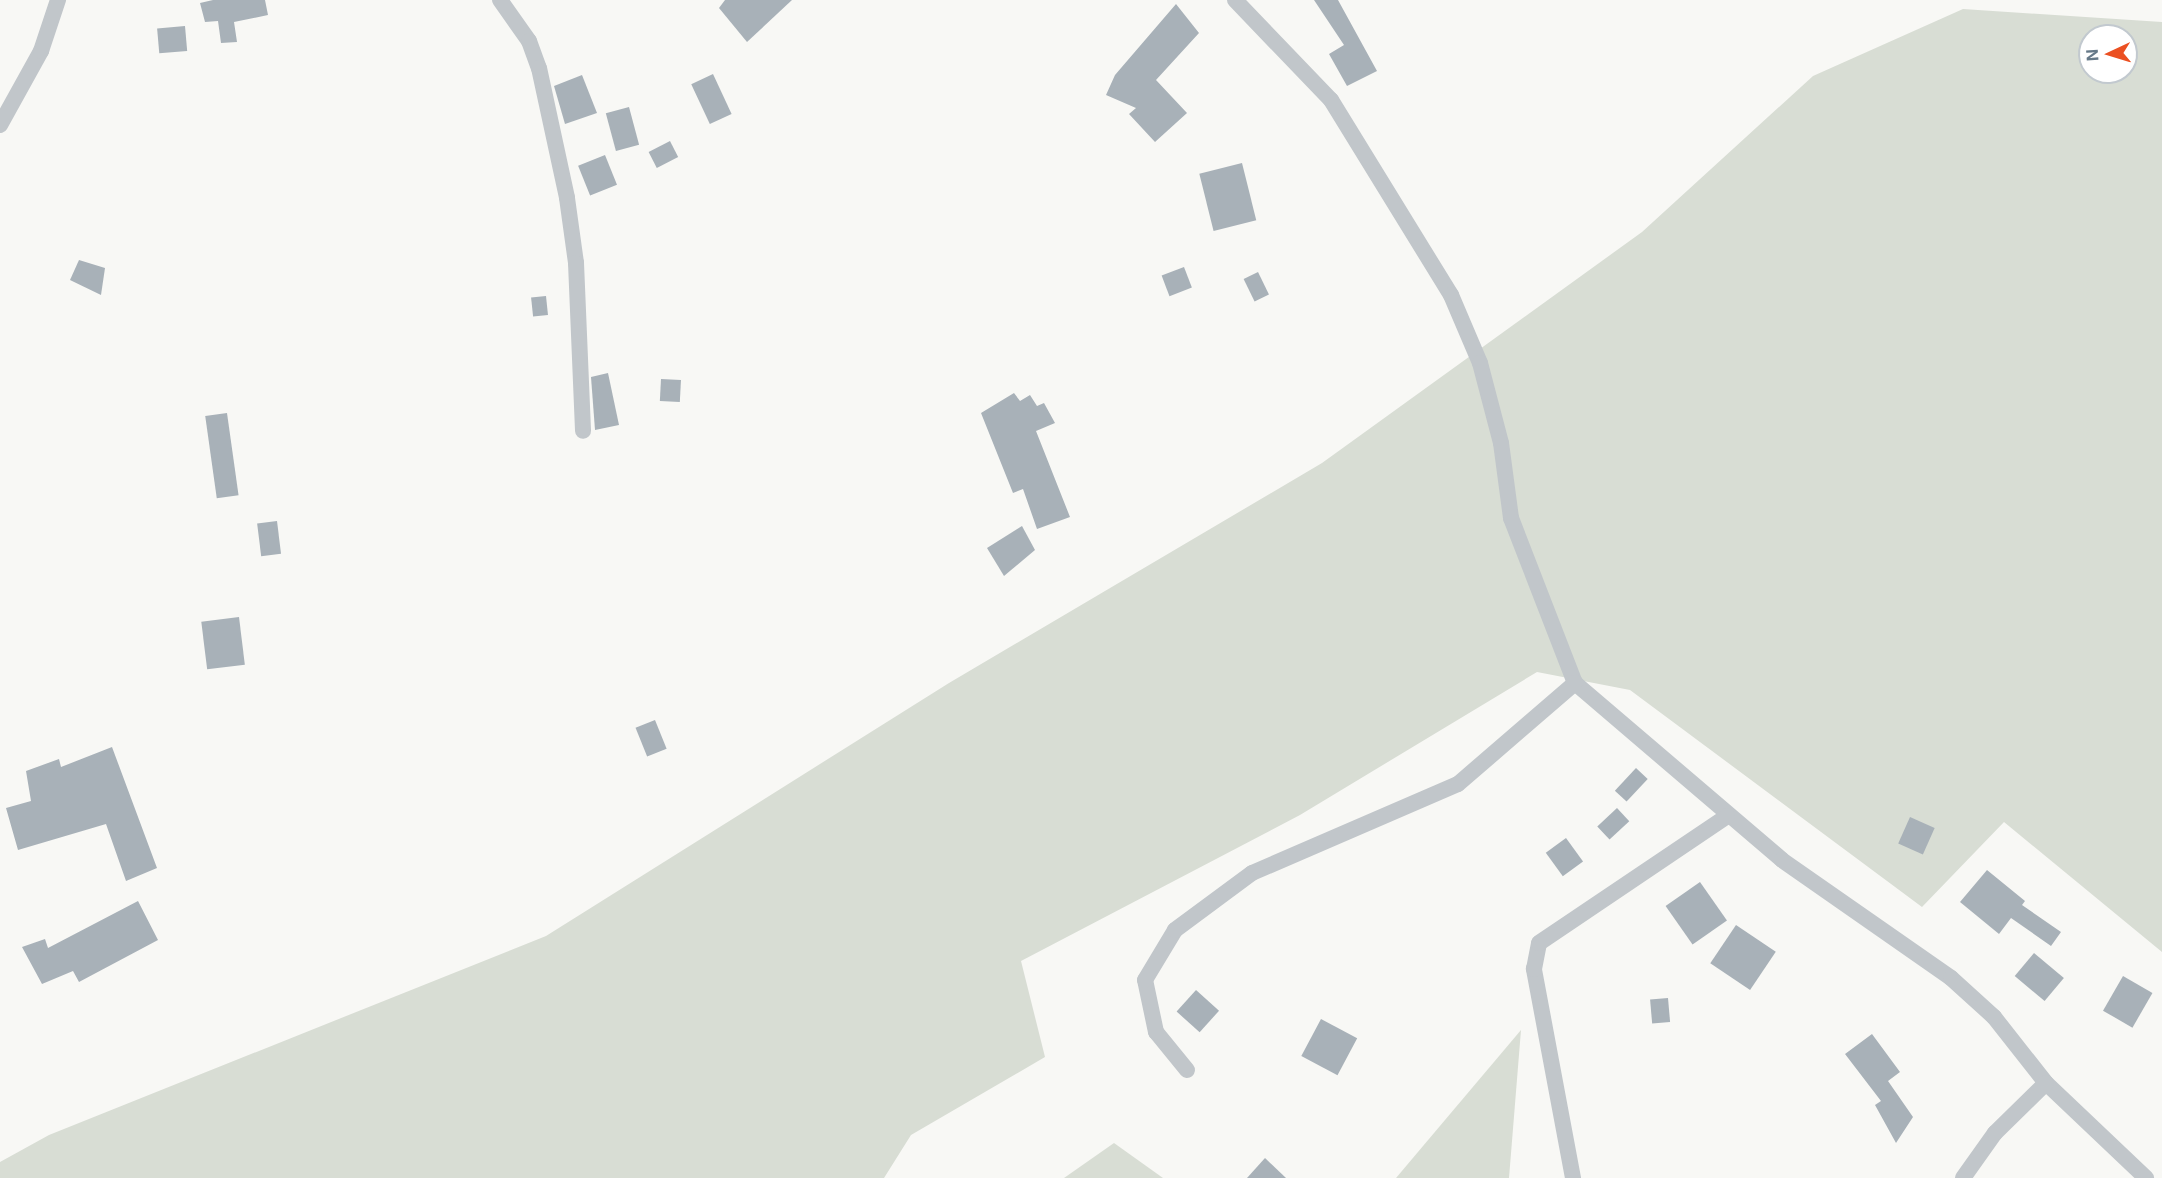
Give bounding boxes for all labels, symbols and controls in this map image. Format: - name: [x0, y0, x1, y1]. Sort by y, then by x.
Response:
- north arrow: [2078, 24, 2138, 84]
- text: N: [2082, 48, 2102, 62]

